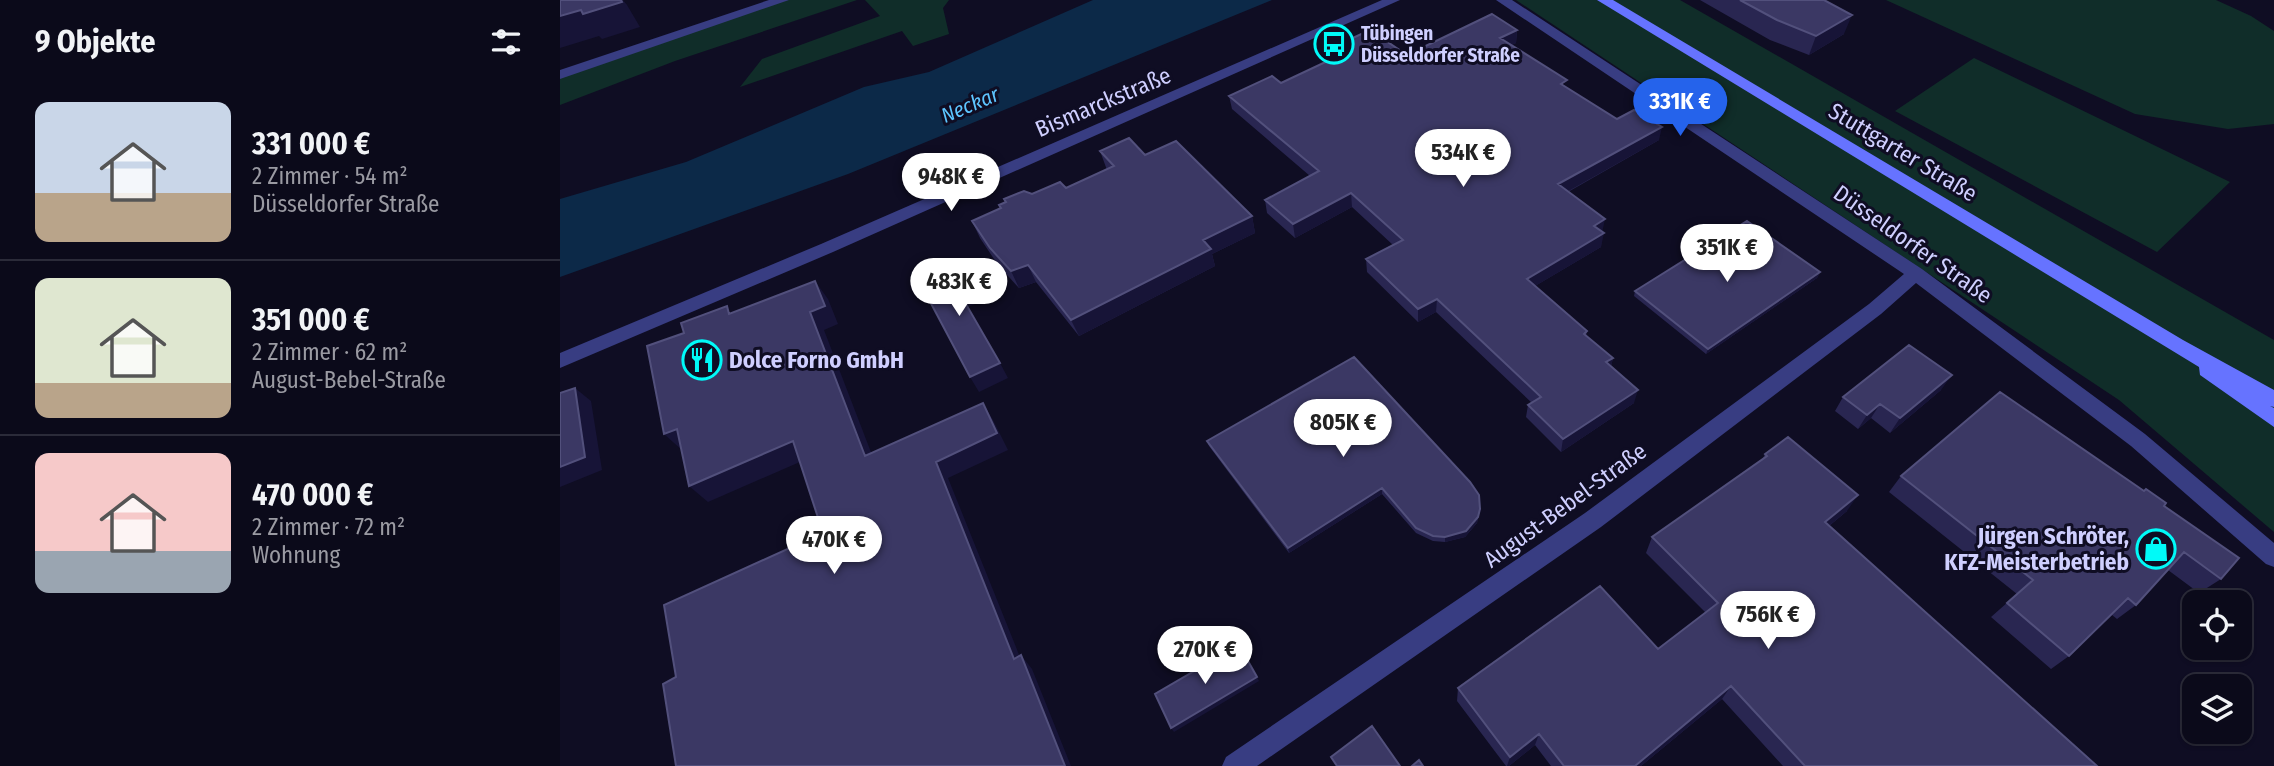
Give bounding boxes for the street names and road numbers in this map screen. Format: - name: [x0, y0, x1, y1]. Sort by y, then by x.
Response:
- street label: Bismarckstraße: [1031, 61, 1175, 143]
- street label: Stuttgarter Straße: [1824, 97, 1982, 207]
- street label: Düsseldorfer Straße: [1828, 179, 1998, 309]
- street label: August-Bebel-Straße: [1478, 437, 1652, 573]

